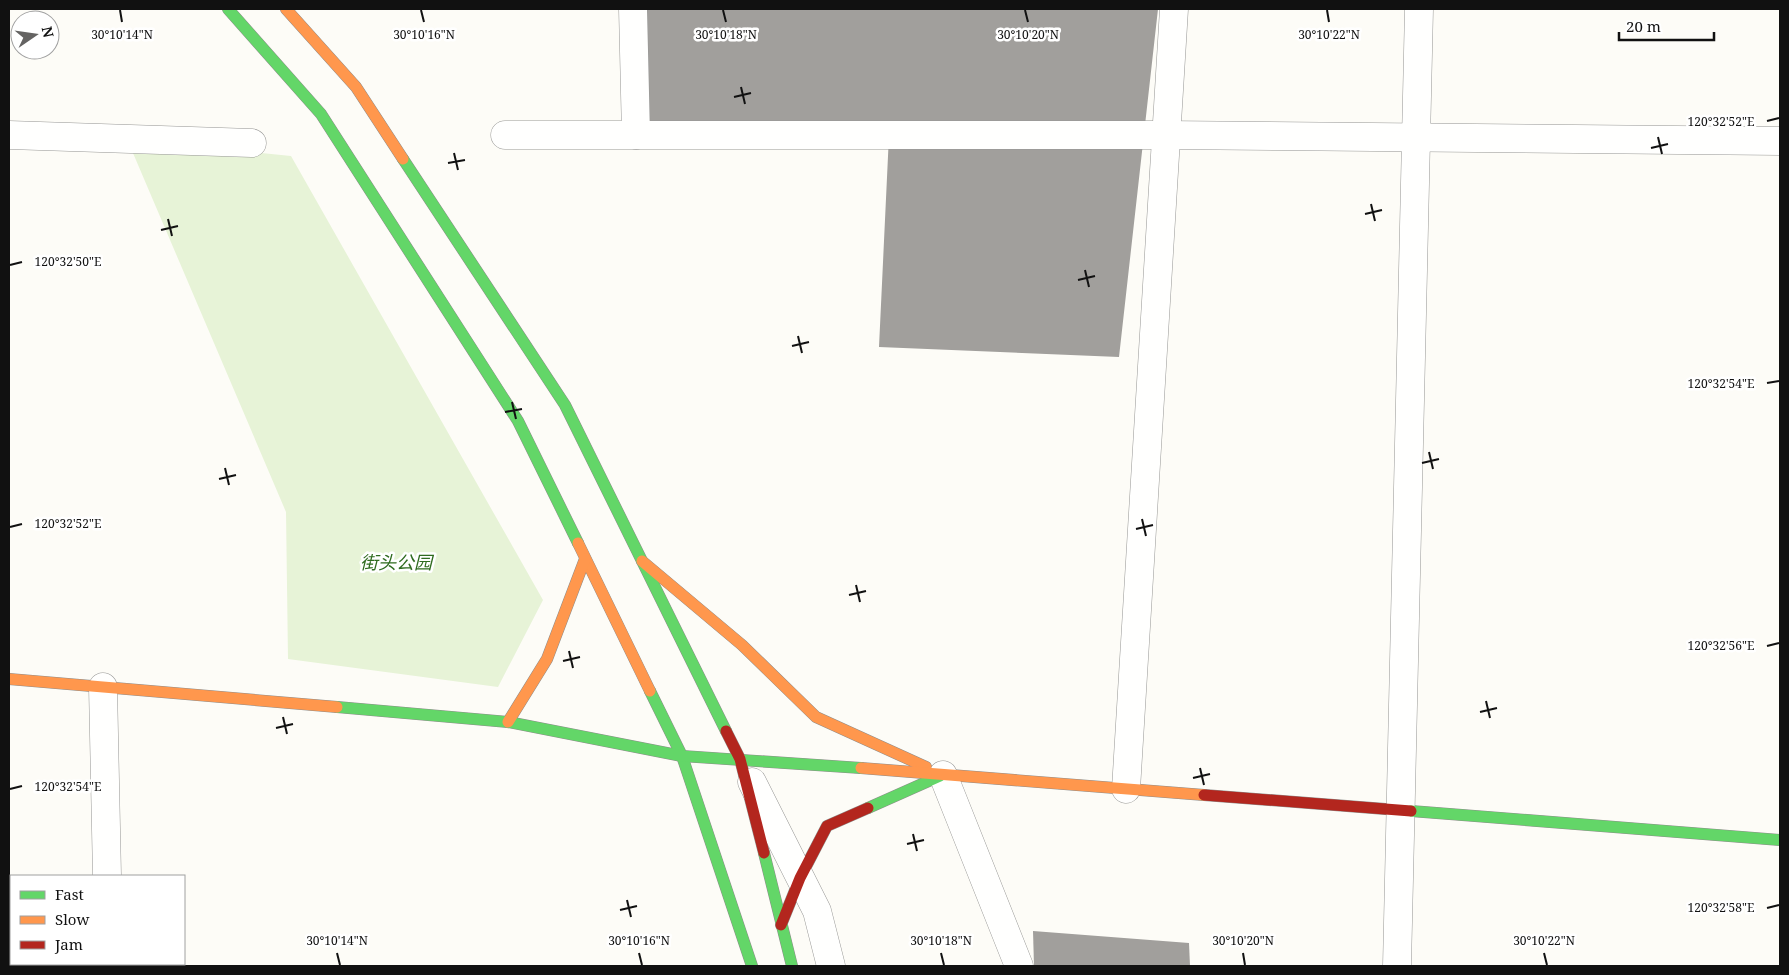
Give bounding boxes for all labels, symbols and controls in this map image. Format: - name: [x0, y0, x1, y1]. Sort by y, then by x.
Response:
- north arrow: [10, 10, 60, 60]
- scale bar: [1619, 10, 1714, 42]
- text: 20 m: [1626, 16, 1661, 36]
- text: N: [38, 24, 59, 39]
- text: 30°10'14"N: [91, 26, 153, 43]
- text: 30°10'16"N: [393, 26, 455, 43]
- text: 30°10'18"N: [695, 26, 757, 43]
- text: 30°10'20"N: [997, 26, 1059, 43]
- text: 30°10'22"N: [1298, 26, 1360, 43]
- text: 120°32'52"E: [1688, 113, 1754, 130]
- text: 120°32'50"E: [35, 253, 101, 270]
- text: 120°32'54"E: [1688, 375, 1754, 392]
- text: 120°32'52"E: [35, 515, 101, 532]
- park label: 街头公园: [360, 550, 435, 574]
- text: 120°32'56"E: [1688, 637, 1754, 654]
- text: 120°32'54"E: [35, 778, 101, 795]
- legend: [10, 875, 185, 965]
- text: Fast: [55, 884, 84, 904]
- text: 120°32'58"E: [1688, 899, 1754, 916]
- text: Slow: [55, 909, 89, 929]
- text: 30°10'14"N: [306, 932, 368, 949]
- text: 30°10'16"N: [608, 932, 670, 949]
- text: 30°10'18"N: [910, 932, 972, 949]
- text: 30°10'20"N: [1212, 932, 1274, 949]
- text: 30°10'22"N: [1513, 932, 1575, 949]
- text: Jam: [54, 934, 83, 954]

